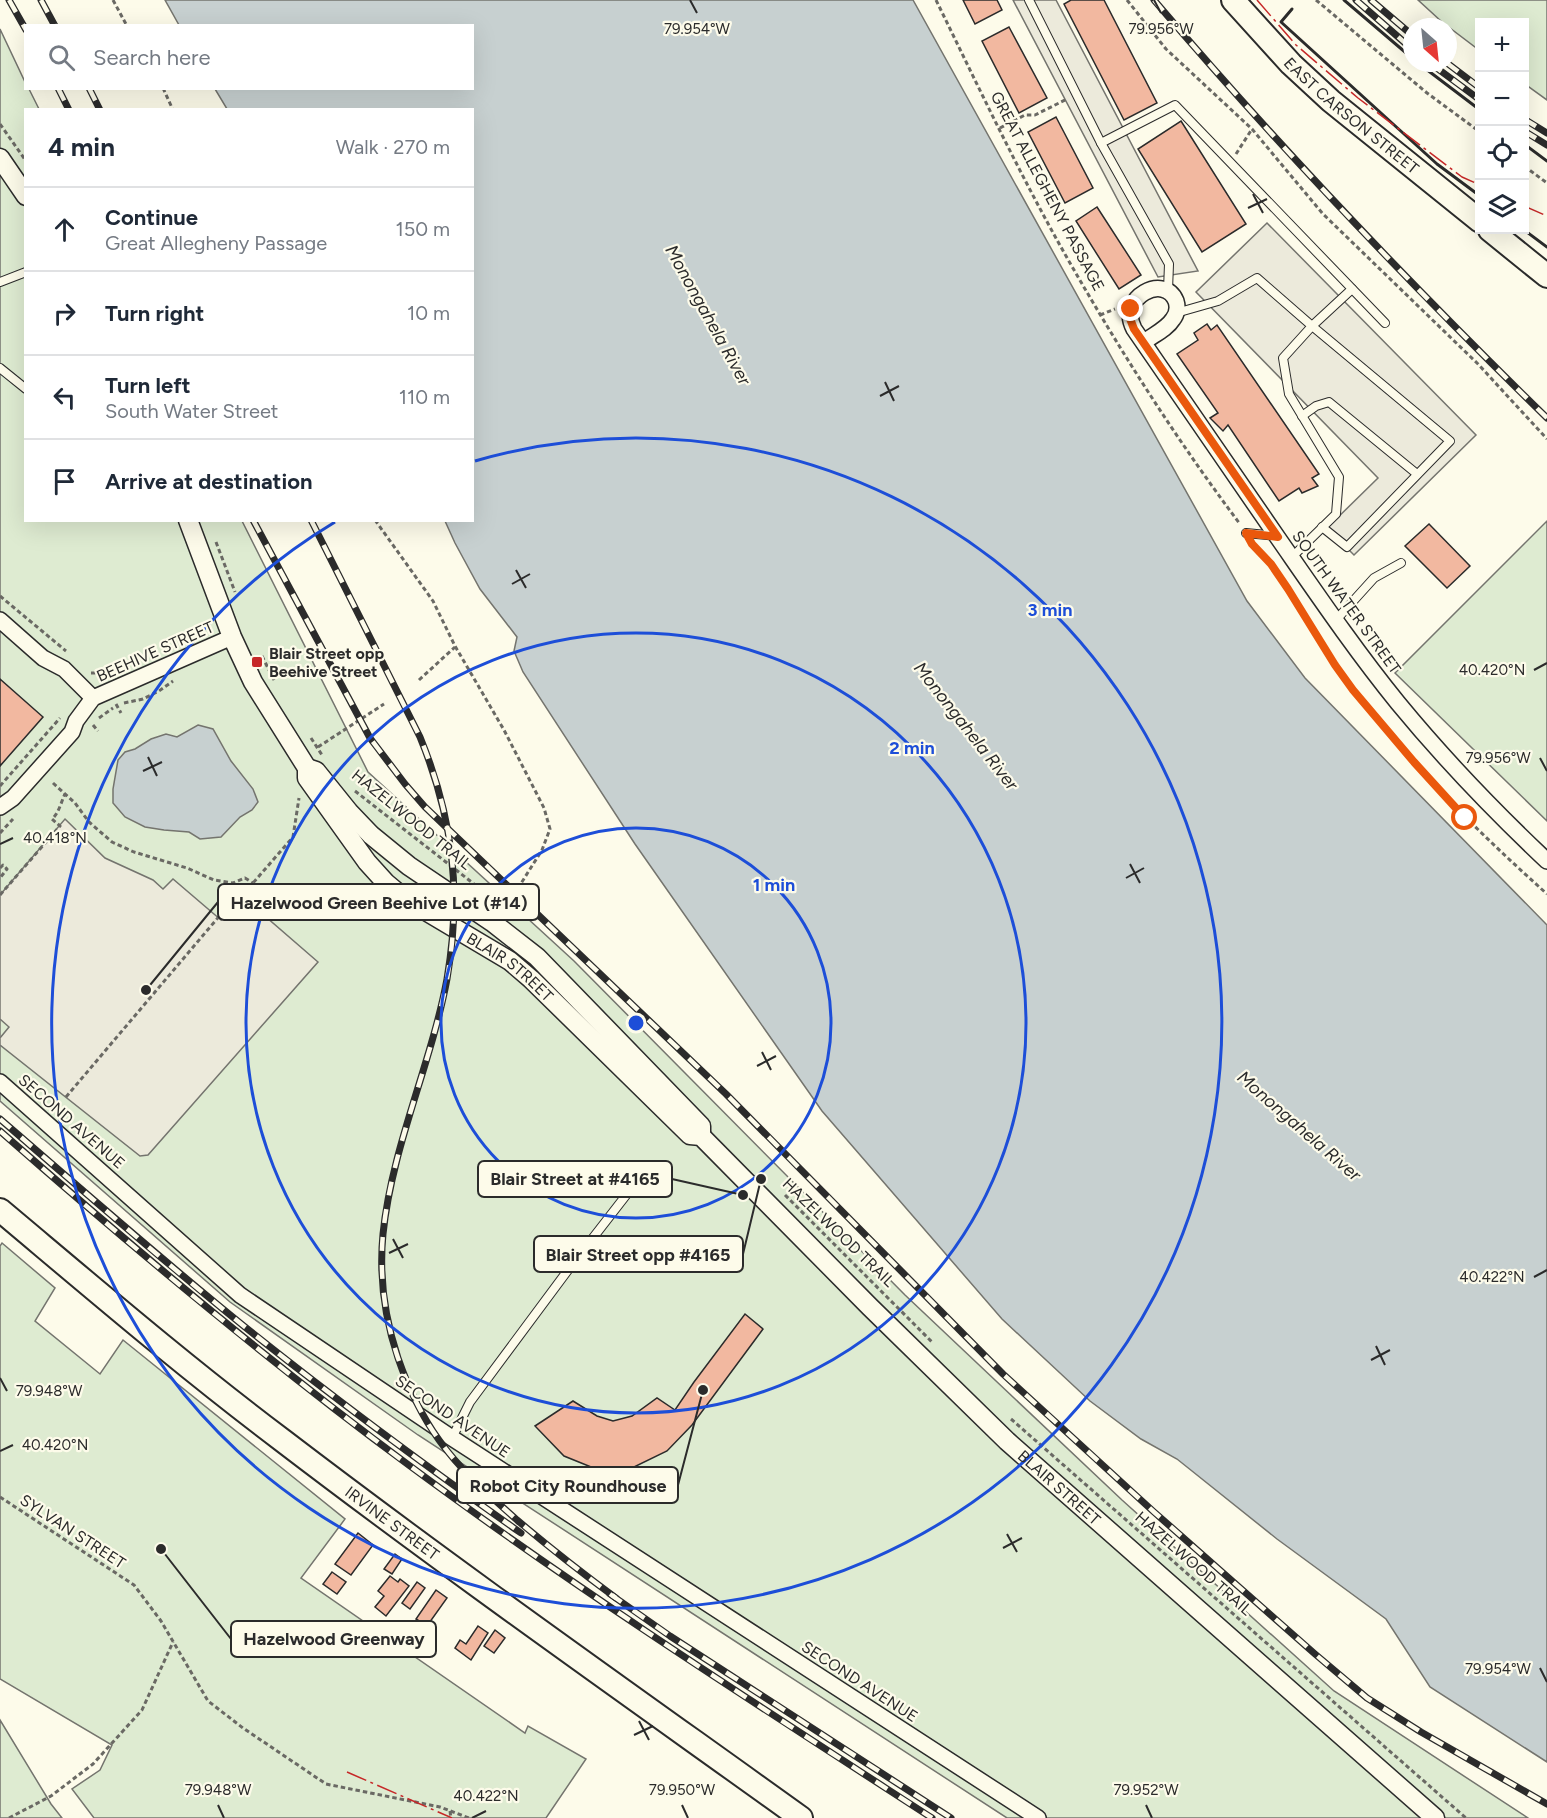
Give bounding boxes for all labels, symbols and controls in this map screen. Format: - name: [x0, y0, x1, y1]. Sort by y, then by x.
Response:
- north arrow: [1403, 18, 1457, 72]
- map controls: [1475, 18, 1529, 234]
- button: +: [1475, 18, 1529, 72]
- text: 79.954°W: [664, 20, 731, 38]
- text: 79.956°W: [1128, 20, 1194, 38]
- search box: [24, 24, 474, 90]
- icon: search: [45, 41, 78, 74]
- text: Search here: [93, 44, 211, 71]
- street label: EAST CARSON STREET: [1280, 54, 1423, 178]
- button: −: [1475, 72, 1529, 126]
- street label: GREAT ALLEGHENY PASSAGE: [987, 88, 1108, 294]
- button: locate: [1475, 126, 1529, 180]
- text: 4 min: [48, 131, 115, 163]
- text: Walk · 270 m: [336, 135, 450, 159]
- button: layers: [1475, 180, 1529, 234]
- text: Continue: [105, 204, 198, 231]
- icon: ahead: [48, 213, 81, 246]
- text: 150 m: [395, 217, 450, 241]
- text: Great Allegheny Passage: [105, 231, 327, 255]
- water label: Monongahela River: [660, 241, 756, 390]
- route end: [1117, 295, 1143, 321]
- icon: right: [48, 297, 81, 330]
- text: Turn right: [105, 300, 204, 327]
- text: 10 m: [407, 301, 450, 325]
- text: Turn left: [105, 372, 191, 399]
- icon: left: [48, 381, 81, 414]
- text: 110 m: [399, 385, 450, 409]
- text: South Water Street: [105, 399, 278, 423]
- icon: arrive: [48, 465, 81, 498]
- text: Arrive at destination: [105, 468, 313, 495]
- street label: SOUTH WATER STREET: [1288, 527, 1405, 678]
- text: 3 min: [1028, 599, 1072, 621]
- street label: BEEHIVE STREET: [94, 617, 217, 686]
- place label: Blair Street opp Beehive Street: [269, 644, 384, 681]
- marker: Blair Street opp Beehive Street: [250, 655, 264, 669]
- water label: Monongahela River: [909, 657, 1023, 795]
- text: 40.420°N: [1459, 661, 1525, 679]
- text: 2 min: [889, 737, 935, 759]
- text: 79.956°W: [1465, 749, 1531, 767]
- street label: HAZELWOOD TRAIL: [348, 765, 476, 874]
- route start: [1451, 804, 1477, 830]
- text: 40.418°N: [23, 829, 87, 847]
- text: 1 min: [753, 874, 795, 896]
- callout: Hazelwood Green Beehive Lot (#14): [218, 884, 539, 920]
- text: Hazelwood Green Beehive Lot (#14): [230, 892, 528, 914]
- street label: BLAIR STREET: [463, 929, 557, 1006]
- centre of rings: [626, 1013, 646, 1033]
- water label: Monongahela River: [1233, 1066, 1366, 1186]
- street label: SECOND AVENUE: [15, 1070, 129, 1173]
- callout: Blair Street at #4165: [478, 1161, 672, 1197]
- text: Blair Street at #4165: [490, 1168, 660, 1190]
- street label: HAZELWOOD TRAIL: [779, 1174, 899, 1291]
- callout: Blair Street opp #4165: [534, 1236, 743, 1272]
- text: Blair Street opp #4165: [546, 1244, 730, 1266]
- text: 40.422°N: [1459, 1268, 1525, 1286]
- street label: SECOND AVENUE: [392, 1371, 514, 1462]
- text: 79.948°W: [16, 1382, 83, 1400]
- text: 40.420°N: [22, 1436, 88, 1454]
- street label: BLAIR STREET: [1014, 1446, 1105, 1529]
- callout: Robot City Roundhouse: [457, 1467, 678, 1503]
- text: Robot City Roundhouse: [470, 1475, 666, 1497]
- street label: IRVINE STREET: [341, 1482, 443, 1564]
- street label: SYLVAN STREET: [16, 1490, 129, 1573]
- street label: HAZELWOOD TRAIL: [1131, 1508, 1256, 1620]
- callout: Hazelwood Greenway: [231, 1621, 436, 1657]
- text: Hazelwood Greenway: [243, 1628, 425, 1650]
- street label: SECOND AVENUE: [798, 1637, 921, 1726]
- text: 79.954°W: [1465, 1660, 1532, 1678]
- text: 79.948°W: [185, 1781, 252, 1799]
- text: 79.950°W: [649, 1781, 716, 1799]
- text: 79.952°W: [1113, 1781, 1179, 1799]
- text: 40.422°N: [453, 1787, 519, 1805]

